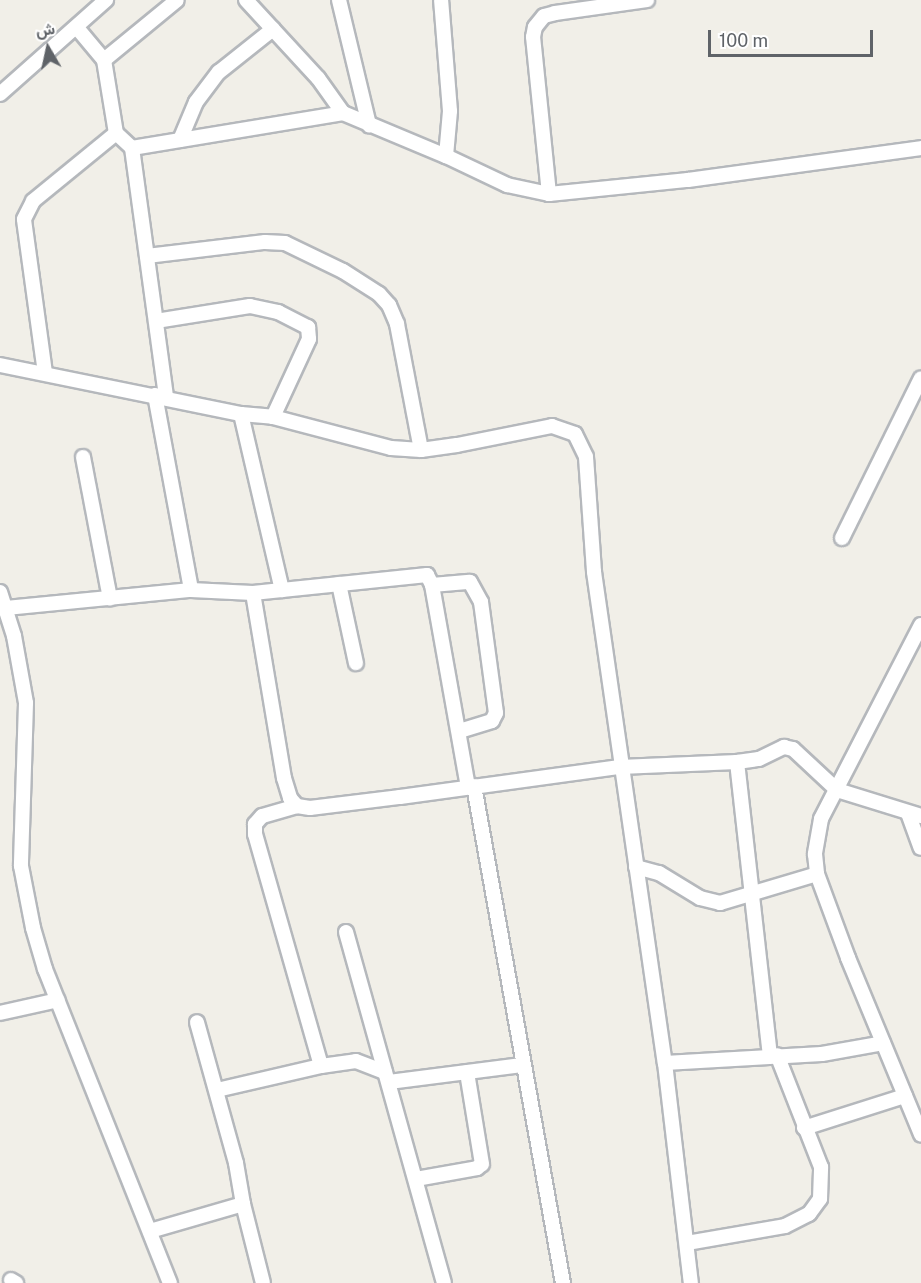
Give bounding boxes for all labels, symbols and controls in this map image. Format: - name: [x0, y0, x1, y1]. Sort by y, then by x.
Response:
- north arrow: [18, 18, 78, 78]
- scale bar: [711, 18, 876, 56]
- text: ش: [34, 19, 56, 41]
- text: 100 m: [719, 30, 768, 51]

